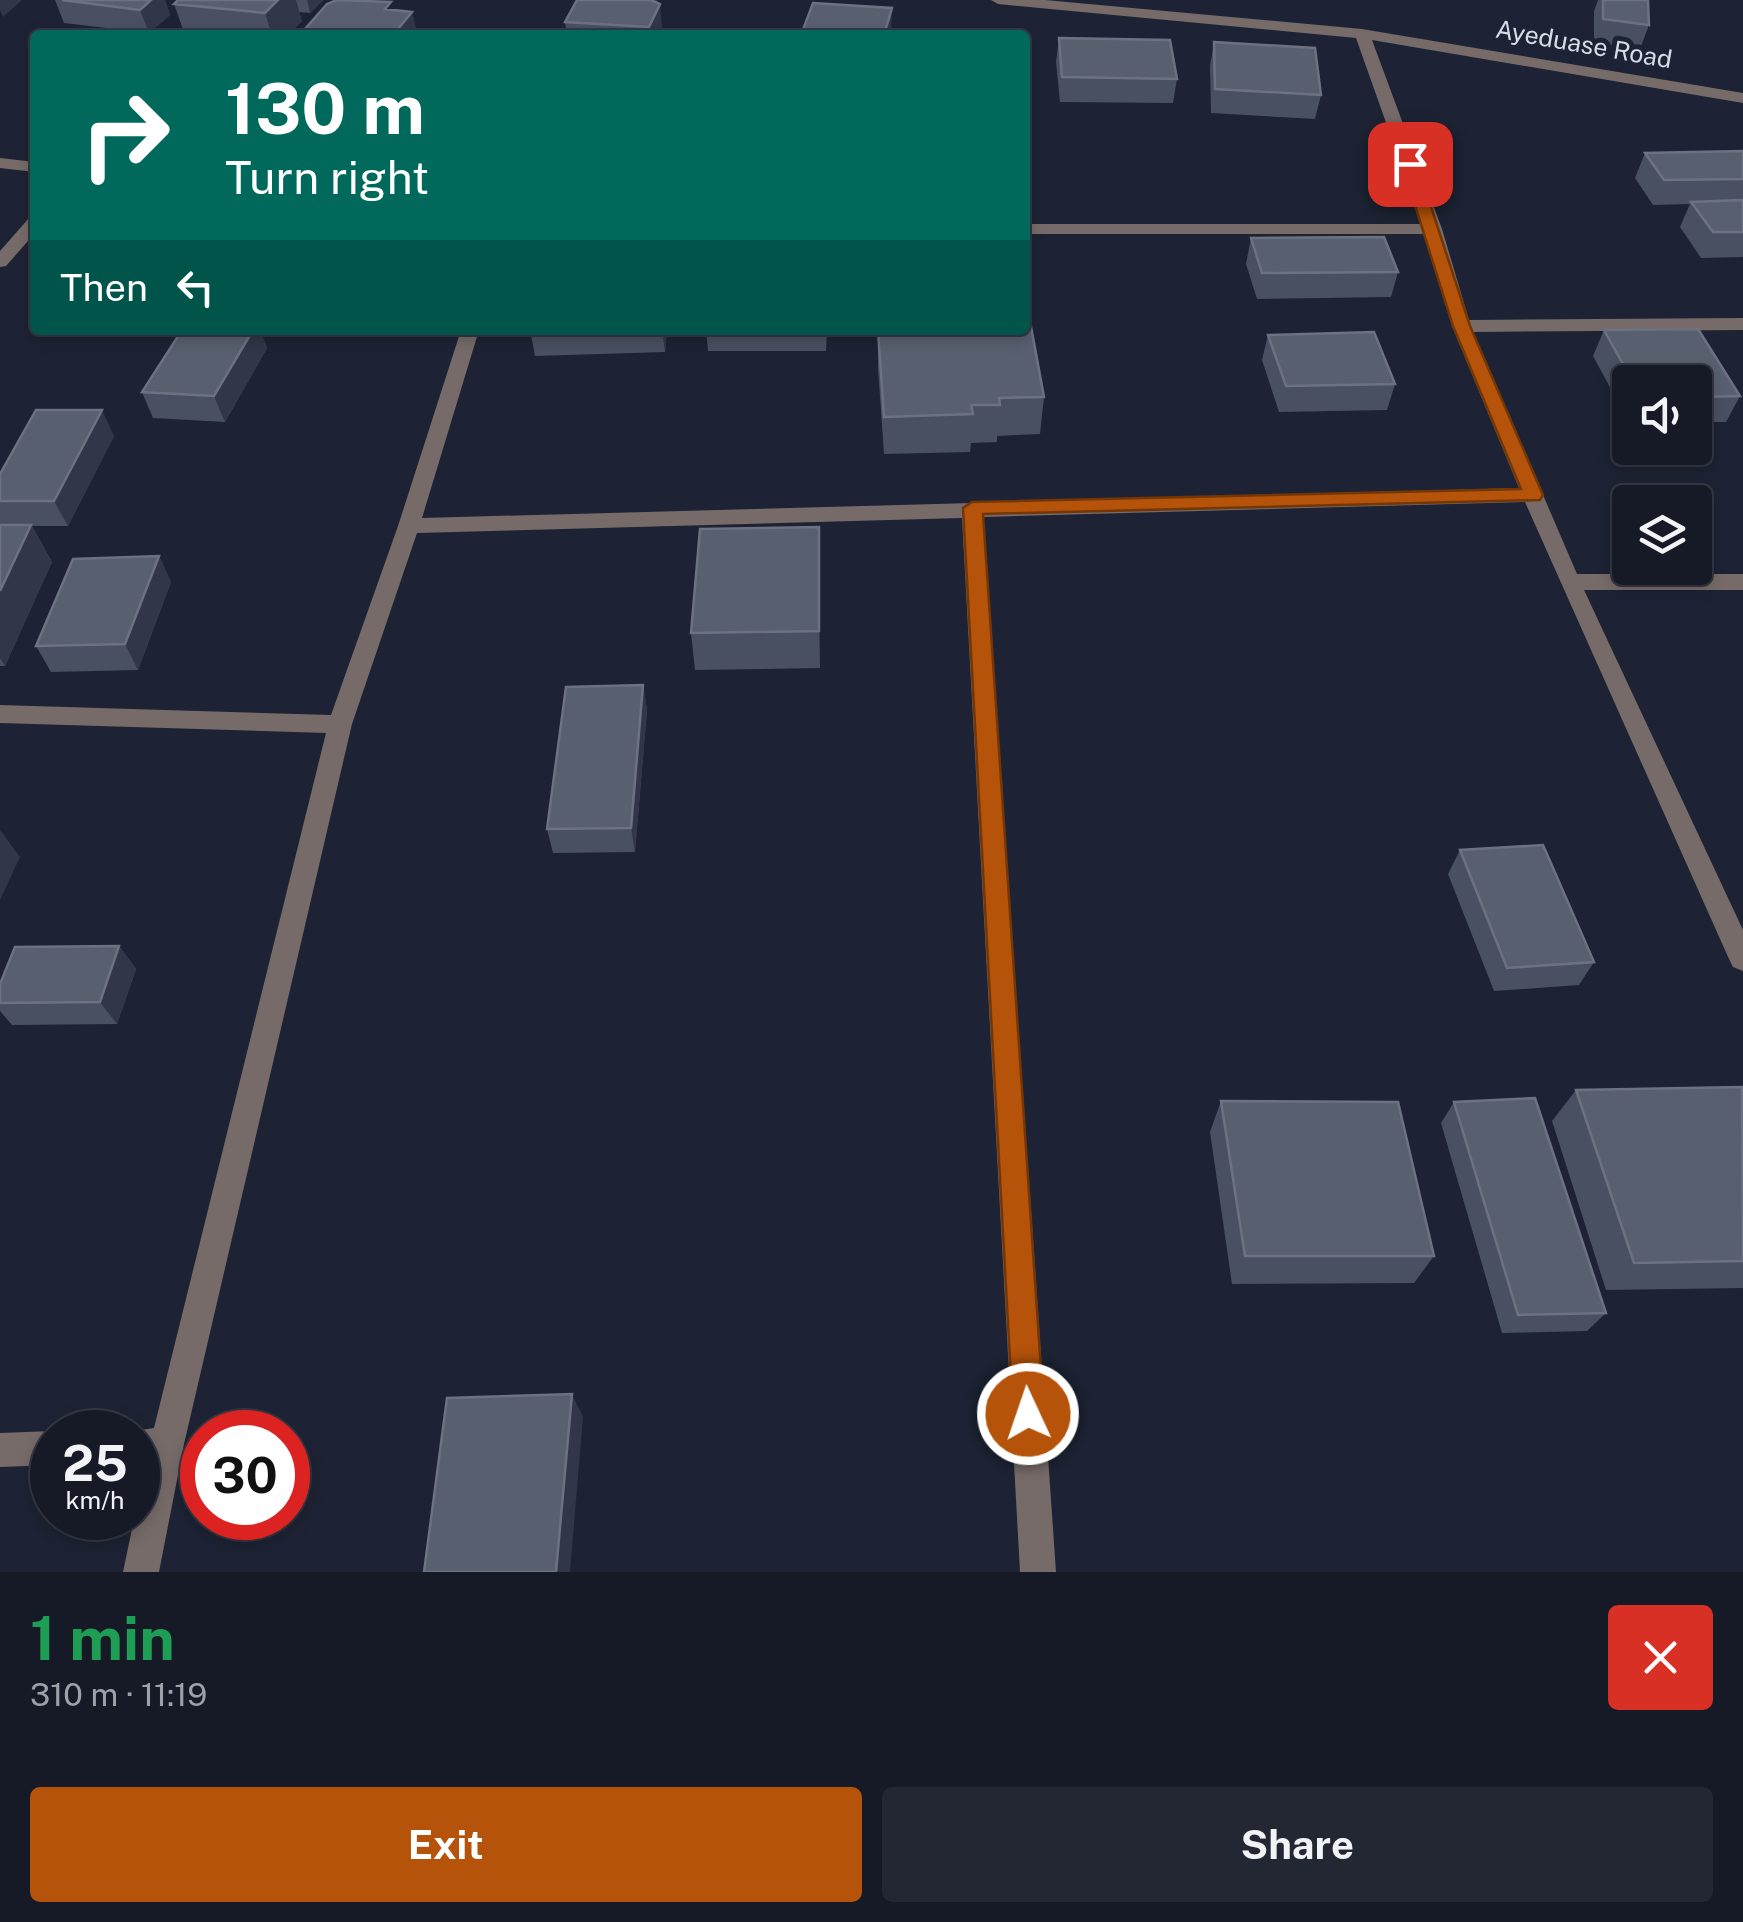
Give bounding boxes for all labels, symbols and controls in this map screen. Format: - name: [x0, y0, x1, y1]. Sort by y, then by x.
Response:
- street label: Ayeduase Road: [1493, 14, 1675, 74]
- text: 130 m: [225, 67, 425, 150]
- icon: right: [60, 70, 190, 200]
- pin: [1368, 122, 1453, 207]
- icon: arrive: [1383, 137, 1438, 192]
- text: Turn right: [225, 151, 429, 204]
- icon: left: [168, 260, 223, 315]
- text: Then: [60, 265, 148, 310]
- map controls: [1612, 365, 1712, 585]
- button: sound: [1612, 365, 1712, 465]
- button: layers: [1612, 485, 1712, 585]
- position arrow: [976, 1362, 1080, 1466]
- speed limit sign: 30: [180, 1410, 310, 1540]
- text: 25: [62, 1433, 128, 1492]
- text: km/h: [66, 1485, 124, 1515]
- text: 1 min: [30, 1603, 175, 1674]
- button: close: [1608, 1605, 1713, 1710]
- text: 310 m · 11:19: [30, 1676, 207, 1713]
- button: Exit: [30, 1787, 862, 1902]
- button: Share: [882, 1787, 1713, 1902]

